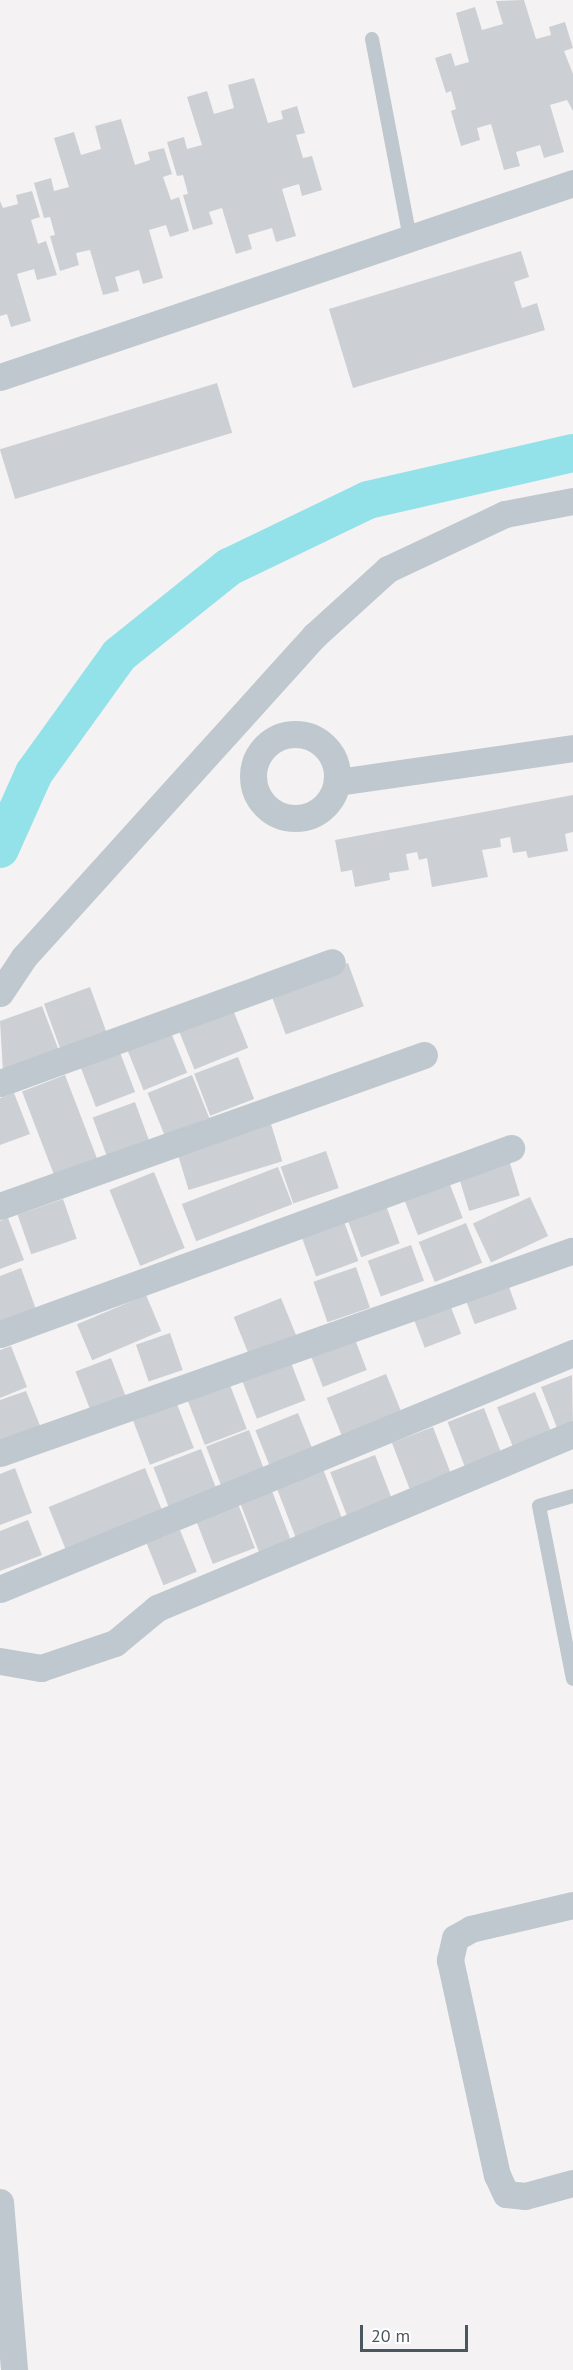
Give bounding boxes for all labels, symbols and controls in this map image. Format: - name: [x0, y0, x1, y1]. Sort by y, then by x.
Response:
- scale bar: [363, 2313, 471, 2351]
- text: 20 m: [371, 2324, 410, 2347]

